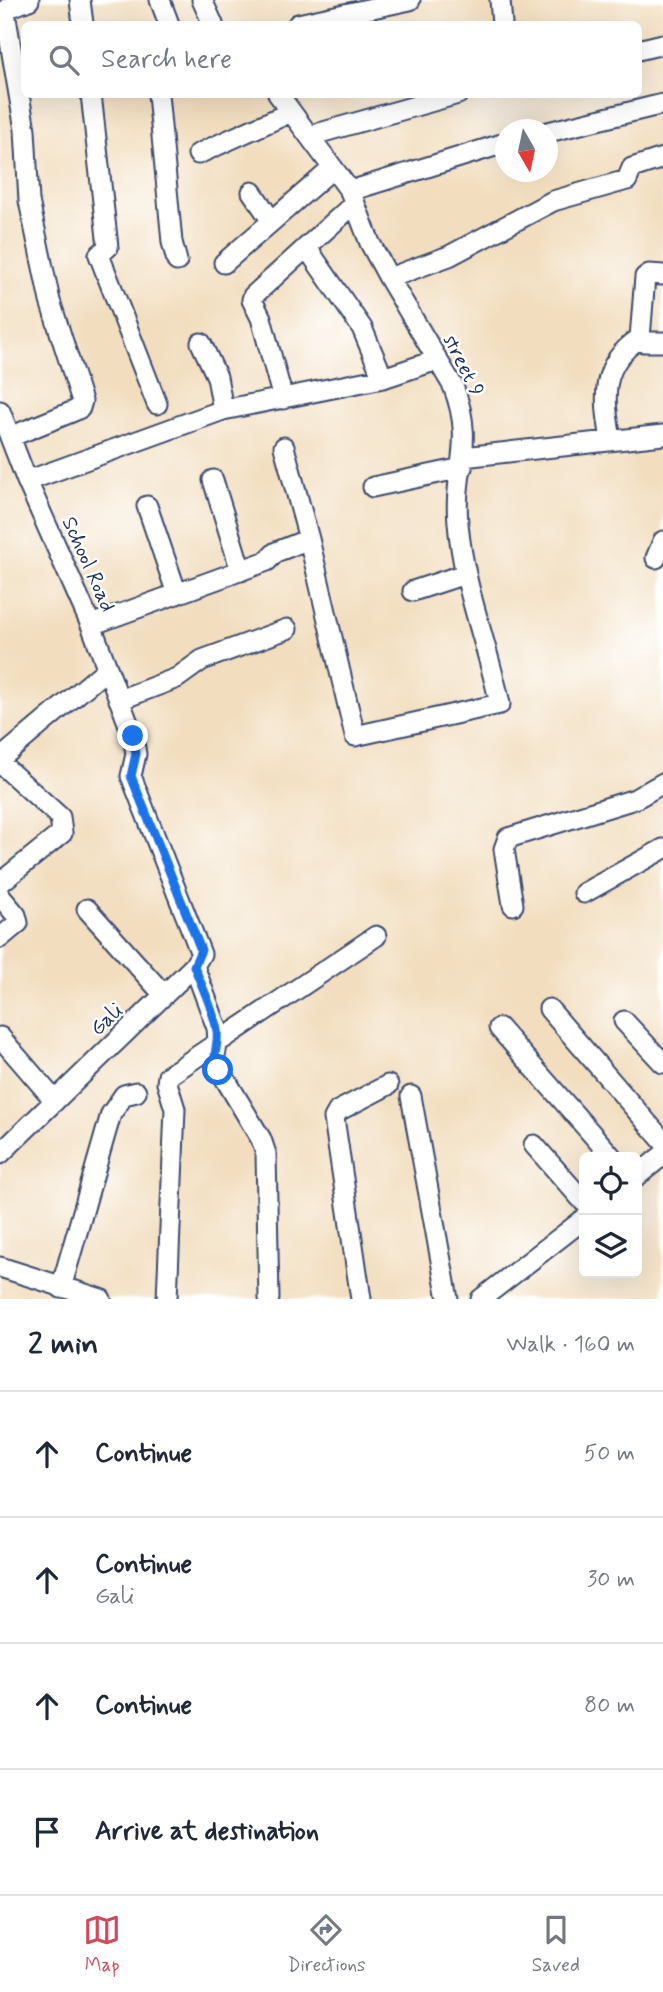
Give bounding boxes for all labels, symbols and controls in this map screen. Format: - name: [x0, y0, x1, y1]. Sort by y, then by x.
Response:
- search box: [21, 21, 642, 98]
- icon: search: [45, 41, 83, 79]
- text: Search here: [101, 43, 232, 77]
- north arrow: [495, 119, 558, 182]
- street label: street 9: [436, 330, 491, 401]
- street label: School Road: [55, 512, 122, 617]
- route end: [117, 720, 148, 751]
- street label: Gali: [84, 997, 129, 1042]
- route start: [202, 1054, 233, 1085]
- map controls: [579, 1152, 642, 1278]
- button: locate: [579, 1152, 642, 1215]
- button: layers: [579, 1215, 642, 1278]
- text: 2 min: [28, 1325, 98, 1364]
- text: Walk · 160 m: [506, 1330, 635, 1360]
- icon: ahead: [28, 1435, 66, 1473]
- text: Continue: [95, 1437, 192, 1471]
- text: 50 m: [584, 1439, 635, 1469]
- text: Continue: [95, 1548, 192, 1582]
- icon: ahead: [28, 1561, 66, 1599]
- text: 30 m: [587, 1565, 635, 1595]
- text: Gali: [95, 1582, 135, 1612]
- icon: ahead: [28, 1687, 66, 1725]
- text: Continue: [95, 1689, 192, 1723]
- text: 80 m: [584, 1691, 635, 1721]
- icon: arrive: [28, 1813, 66, 1851]
- text: Arrive at destination: [95, 1815, 319, 1849]
- tab: Map: [83, 1911, 121, 1978]
- tab: Directions: [287, 1911, 366, 1978]
- tab: Saved: [532, 1911, 580, 1978]

